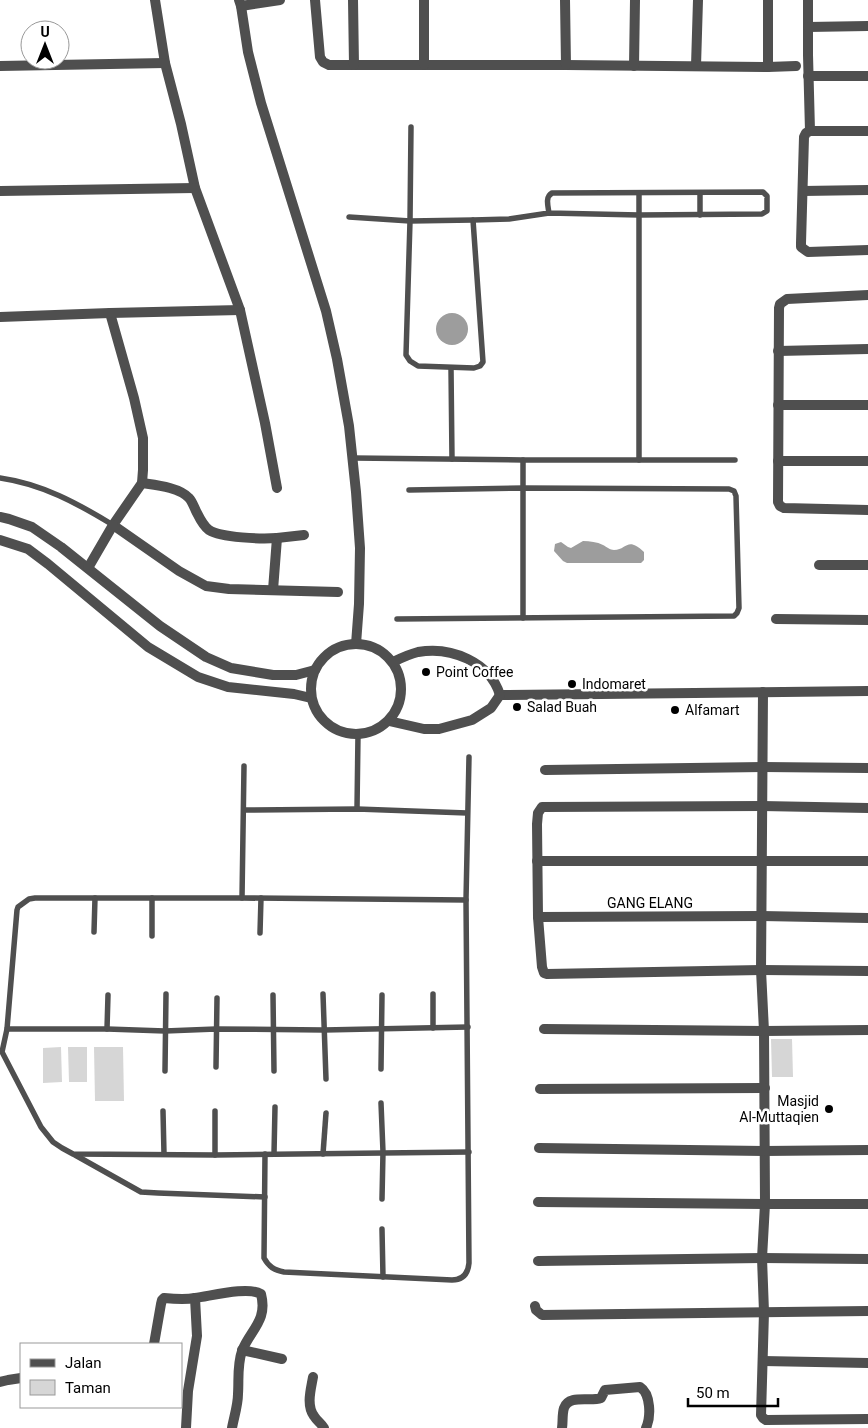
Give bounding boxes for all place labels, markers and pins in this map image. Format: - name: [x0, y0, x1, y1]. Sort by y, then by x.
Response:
- place label: Point Coffee: [436, 664, 513, 680]
- marker: Point Coffee: [420, 666, 432, 678]
- place label: Indomaret: [582, 676, 646, 692]
- marker: Indomaret: [566, 678, 578, 690]
- place label: Salad Buah: [527, 699, 597, 715]
- marker: Salad Buah: [511, 701, 523, 713]
- place label: Alfamart: [685, 702, 740, 718]
- marker: Alfamart: [669, 704, 681, 716]
- place label: Masjid Al-Muttaqien: [739, 1093, 819, 1125]
- marker: Masjid Al-Muttaqien: [823, 1103, 835, 1115]

